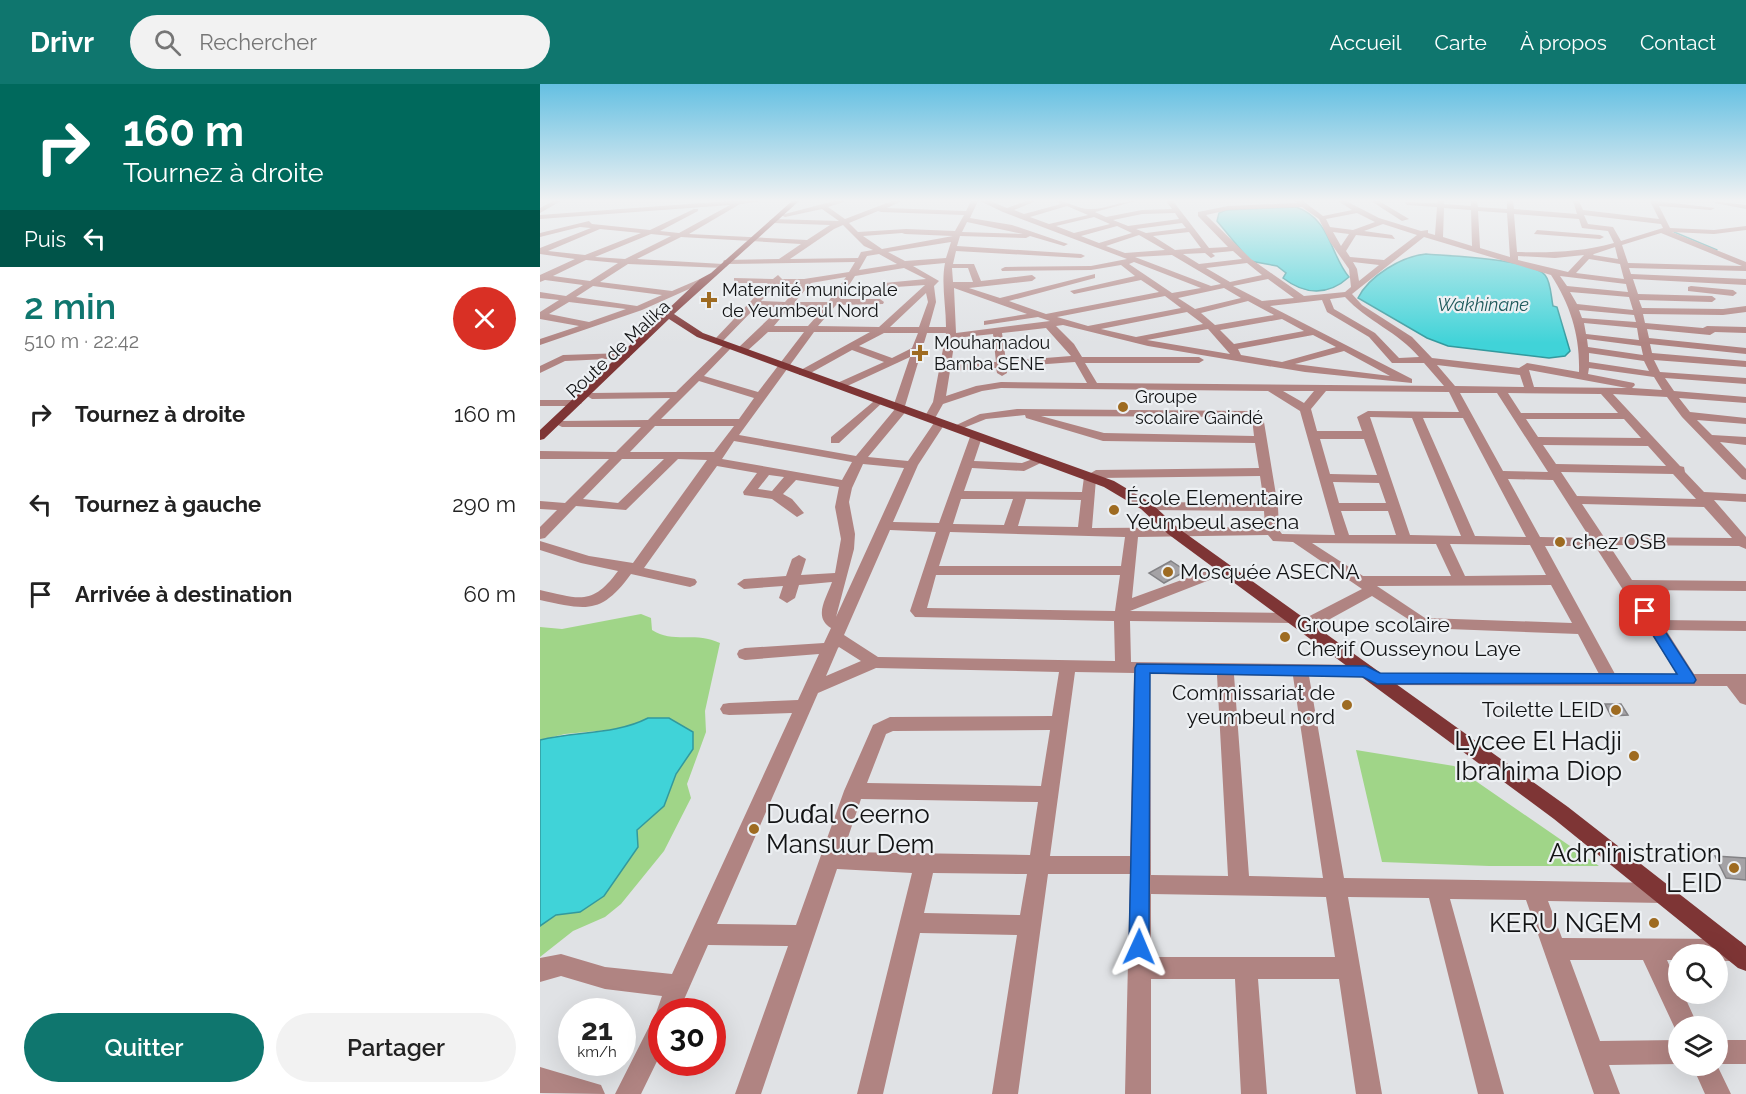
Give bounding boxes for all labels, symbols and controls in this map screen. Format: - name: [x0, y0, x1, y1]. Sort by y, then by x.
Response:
- search box: [130, 15, 550, 69]
- text: Drivr: [30, 26, 94, 59]
- icon: search: [151, 26, 184, 59]
- text: Rechercher: [199, 29, 317, 55]
- text: Accueil: [1330, 30, 1402, 55]
- text: Carte: [1435, 30, 1487, 55]
- text: À propos: [1520, 30, 1607, 55]
- text: Contact: [1640, 30, 1716, 55]
- text: 160 m: [123, 107, 244, 156]
- icon: right: [24, 108, 102, 186]
- text: Tournez à droite: [123, 157, 324, 188]
- icon: left: [78, 222, 111, 255]
- text: Puis: [24, 226, 66, 252]
- place label: Maternité municipale de Yeumbeul Nord: [722, 279, 898, 321]
- text: 2 min: [24, 285, 116, 327]
- button: close: [453, 287, 516, 350]
- marker: Maternité municipale de Yeumbeul Nord: [700, 291, 718, 309]
- water label: Wakhinane: [1437, 294, 1529, 315]
- street label: Route de Malika: [562, 295, 674, 402]
- text: 510 m · 22:42: [24, 329, 139, 353]
- place label: Mouhamadou Bamba SENE: [934, 332, 1050, 374]
- marker: Mouhamadou Bamba SENE: [911, 344, 929, 362]
- place label: Groupe scolaire Gaindé: [1135, 386, 1263, 428]
- icon: right: [24, 398, 57, 431]
- marker: Groupe scolaire Gaindé: [1116, 400, 1130, 414]
- text: Tournez à droite: [75, 401, 245, 427]
- text: 160 m: [454, 401, 516, 427]
- place label: École Elementaire Yeumbeul asecna: [1126, 485, 1303, 534]
- icon: left: [24, 488, 57, 521]
- text: Tournez à gauche: [75, 491, 261, 517]
- text: 290 m: [452, 491, 516, 517]
- marker: École Elementaire Yeumbeul asecna: [1107, 503, 1121, 517]
- place label: chez OSB: [1572, 529, 1666, 554]
- marker: chez OSB: [1553, 535, 1567, 549]
- place label: Mosquée ASECNA: [1180, 559, 1360, 584]
- marker: Mosquée ASECNA: [1161, 565, 1175, 579]
- icon: arrive: [24, 578, 57, 611]
- text: Arrivée à destination: [75, 581, 292, 607]
- text: 60 m: [463, 581, 516, 607]
- pin: [1619, 585, 1670, 636]
- icon: arrive: [1628, 594, 1661, 627]
- place label: Groupe scolaire Cherif Ousseynou Laye: [1297, 612, 1521, 661]
- marker: Groupe scolaire Cherif Ousseynou Laye: [1278, 630, 1292, 644]
- place label: Commissariat de yeumbeul nord: [1172, 680, 1335, 729]
- place label: Toilette LEID: [1482, 697, 1604, 722]
- marker: Commissariat de yeumbeul nord: [1340, 698, 1354, 712]
- marker: Toilette LEID: [1609, 703, 1623, 717]
- place label: Lycee El Hadji Ibrahima Diop: [1454, 726, 1622, 786]
- marker: Lycee El Hadji Ibrahima Diop: [1627, 749, 1641, 763]
- place label: Duɗal Ceerno Mansuur Dem: [766, 799, 934, 859]
- marker: Duɗal Ceerno Mansuur Dem: [747, 822, 761, 836]
- place label: Administration LEID: [1549, 838, 1722, 898]
- marker: Administration LEID: [1727, 861, 1741, 875]
- place label: KERU NGEM: [1489, 908, 1642, 938]
- position arrow: [1107, 915, 1171, 979]
- marker: KERU NGEM: [1647, 916, 1661, 930]
- map controls: [1668, 944, 1728, 1076]
- button: search: [1668, 944, 1728, 1004]
- speed limit sign: 30: [648, 998, 726, 1076]
- text: 21: [581, 1012, 613, 1047]
- button: Quitter: [24, 1013, 264, 1082]
- button: Partager: [276, 1013, 516, 1082]
- button: layers: [1668, 1016, 1728, 1076]
- text: km/h: [577, 1043, 617, 1061]

